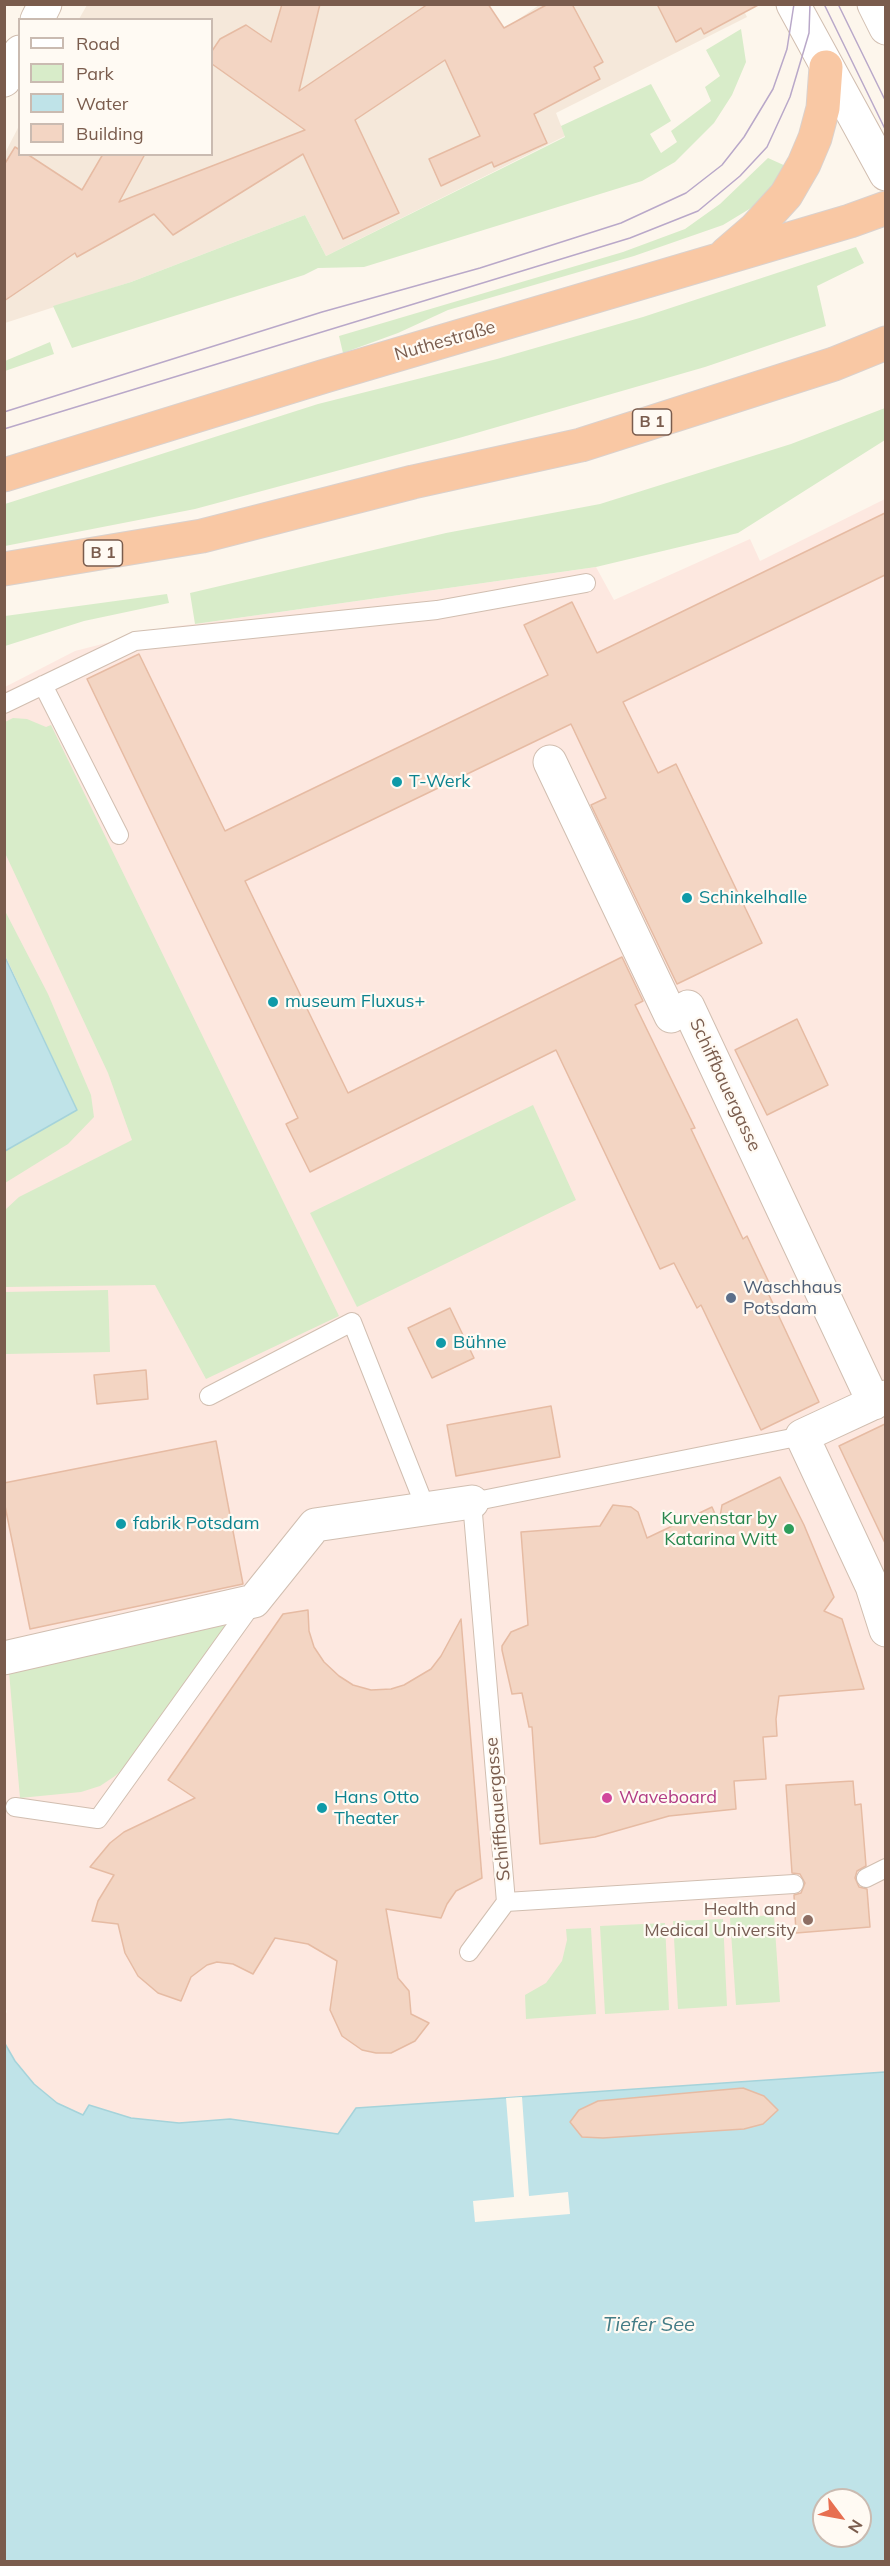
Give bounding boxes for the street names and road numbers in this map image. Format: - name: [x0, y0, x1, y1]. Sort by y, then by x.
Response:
- street label: Nuthestraße: [392, 316, 498, 366]
- road number: B 1: [632, 409, 672, 435]
- road number: B 1: [84, 540, 122, 566]
- street label: Schiffbauergasse: [685, 1015, 765, 1155]
- street label: Schiffbauergasse: [481, 1736, 515, 1882]

